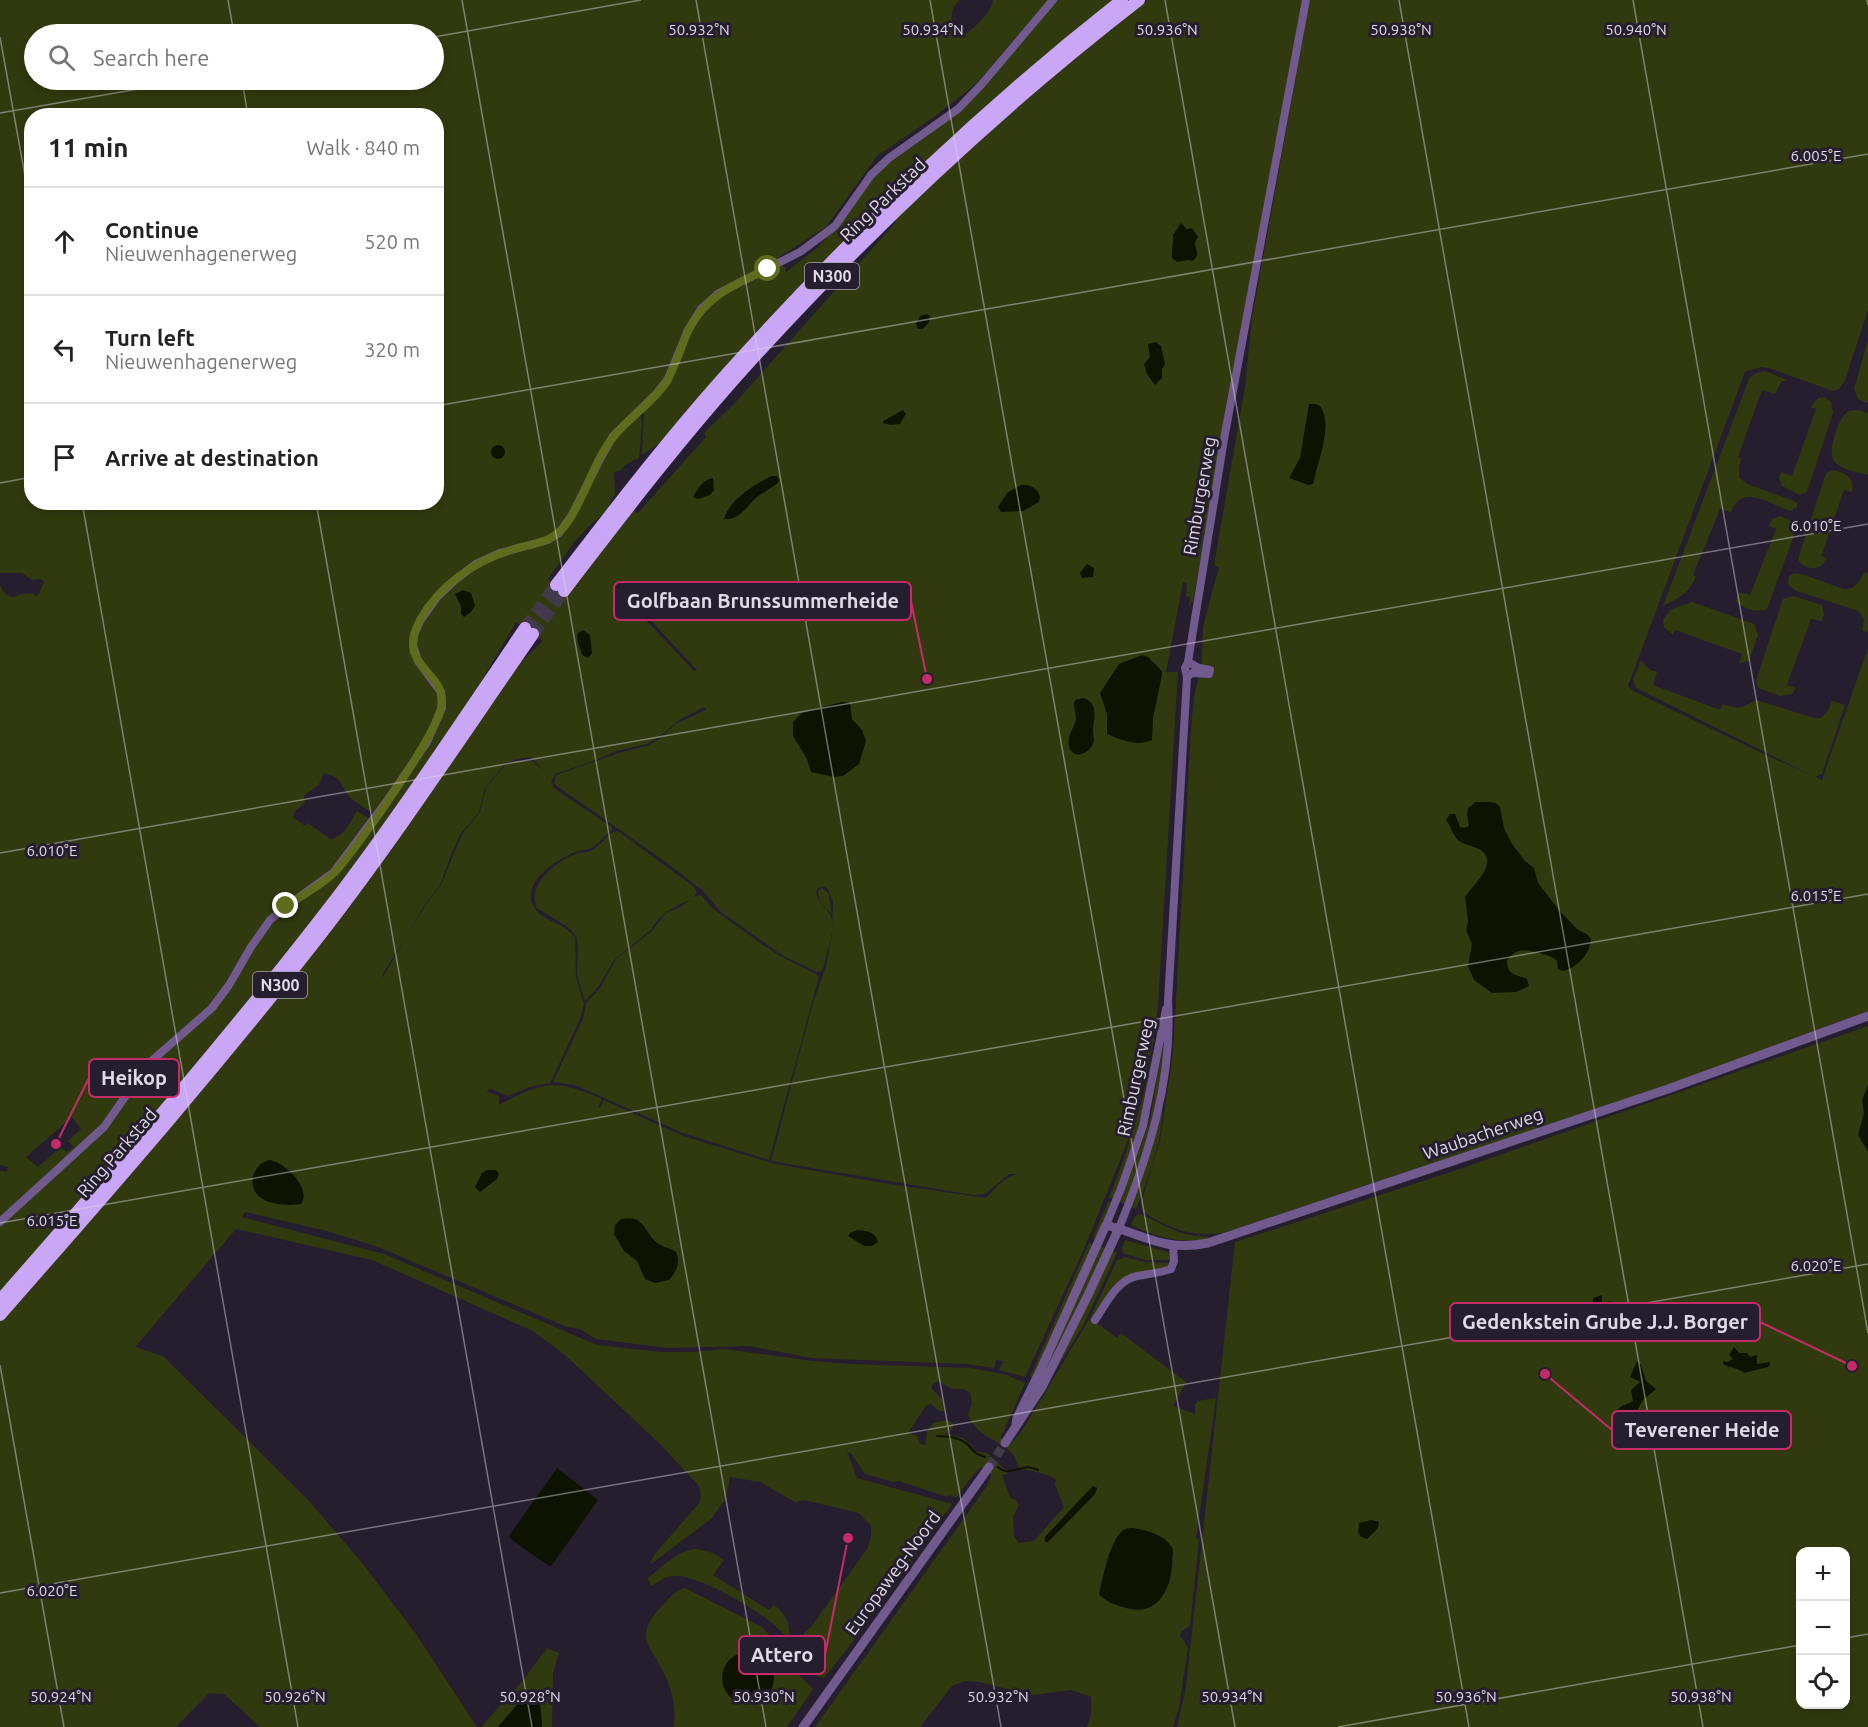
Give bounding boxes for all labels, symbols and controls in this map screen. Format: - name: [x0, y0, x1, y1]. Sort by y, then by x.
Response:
- text: 50.932°N: [668, 21, 730, 38]
- text: 50.934°N: [902, 21, 964, 38]
- text: 50.936°N: [1136, 21, 1198, 38]
- text: 50.938°N: [1370, 21, 1432, 38]
- text: 50.940°N: [1605, 21, 1667, 38]
- search box: [24, 24, 444, 90]
- icon: search: [45, 41, 78, 74]
- text: Search here: [93, 45, 209, 70]
- text: 11 min: [48, 133, 128, 162]
- text: Walk · 840 m: [307, 136, 420, 159]
- text: 6.005°E: [1791, 147, 1841, 164]
- street label: Ring Parkstad: [836, 154, 929, 245]
- text: Continue: [105, 217, 199, 242]
- icon: ahead: [48, 225, 81, 258]
- text: 520 m: [364, 230, 420, 253]
- text: Nieuwenhagenerweg: [105, 242, 297, 265]
- route start: [754, 255, 780, 281]
- road number: N300: [805, 263, 859, 289]
- text: Turn left: [105, 325, 195, 350]
- icon: left: [48, 333, 81, 366]
- text: 320 m: [364, 338, 420, 361]
- text: Nieuwenhagenerweg: [105, 350, 297, 373]
- street label: Rimburgerweg: [1179, 435, 1219, 557]
- icon: arrive: [48, 441, 81, 474]
- text: Arrive at destination: [105, 445, 319, 470]
- text: 6.010°E: [1791, 517, 1841, 534]
- callout: Golfbaan Brunssummerheide: [614, 582, 911, 620]
- text: Golfbaan Brunssummerheide: [627, 589, 899, 612]
- text: 6.010°E: [27, 842, 77, 859]
- text: 6.015°E: [1791, 887, 1841, 904]
- route end: [272, 892, 298, 918]
- road number: N300: [253, 972, 307, 998]
- street label: Rimburgerweg: [1113, 1016, 1157, 1138]
- callout: Heikop: [89, 1059, 179, 1097]
- text: Heikop: [101, 1066, 167, 1089]
- street label: Waubacherweg: [1420, 1103, 1545, 1163]
- street label: Ring Parkstad: [72, 1104, 160, 1201]
- text: 6.015°E: [27, 1212, 77, 1229]
- text: 6.020°E: [1791, 1257, 1841, 1274]
- callout: Gedenkstein Grube J.J. Borger: [1450, 1303, 1760, 1341]
- text: Gedenkstein Grube J.J. Borger: [1462, 1310, 1749, 1333]
- callout: Teverener Heide: [1612, 1411, 1791, 1449]
- text: Teverener Heide: [1625, 1418, 1780, 1441]
- street label: Europaweg-Noord: [841, 1507, 944, 1638]
- map controls: [1796, 1547, 1850, 1709]
- button: +: [1796, 1547, 1850, 1601]
- text: 6.020°E: [27, 1582, 77, 1599]
- button: −: [1796, 1601, 1850, 1655]
- callout: Attero: [739, 1636, 825, 1674]
- text: Attero: [751, 1643, 813, 1666]
- button: locate: [1796, 1655, 1850, 1709]
- text: 50.924°N: [30, 1688, 92, 1705]
- text: 50.926°N: [264, 1688, 326, 1705]
- text: 50.928°N: [499, 1688, 561, 1705]
- text: 50.930°N: [733, 1688, 795, 1705]
- text: 50.932°N: [967, 1688, 1029, 1705]
- text: 50.934°N: [1201, 1688, 1263, 1705]
- text: 50.936°N: [1435, 1688, 1497, 1705]
- text: 50.938°N: [1670, 1688, 1732, 1705]

